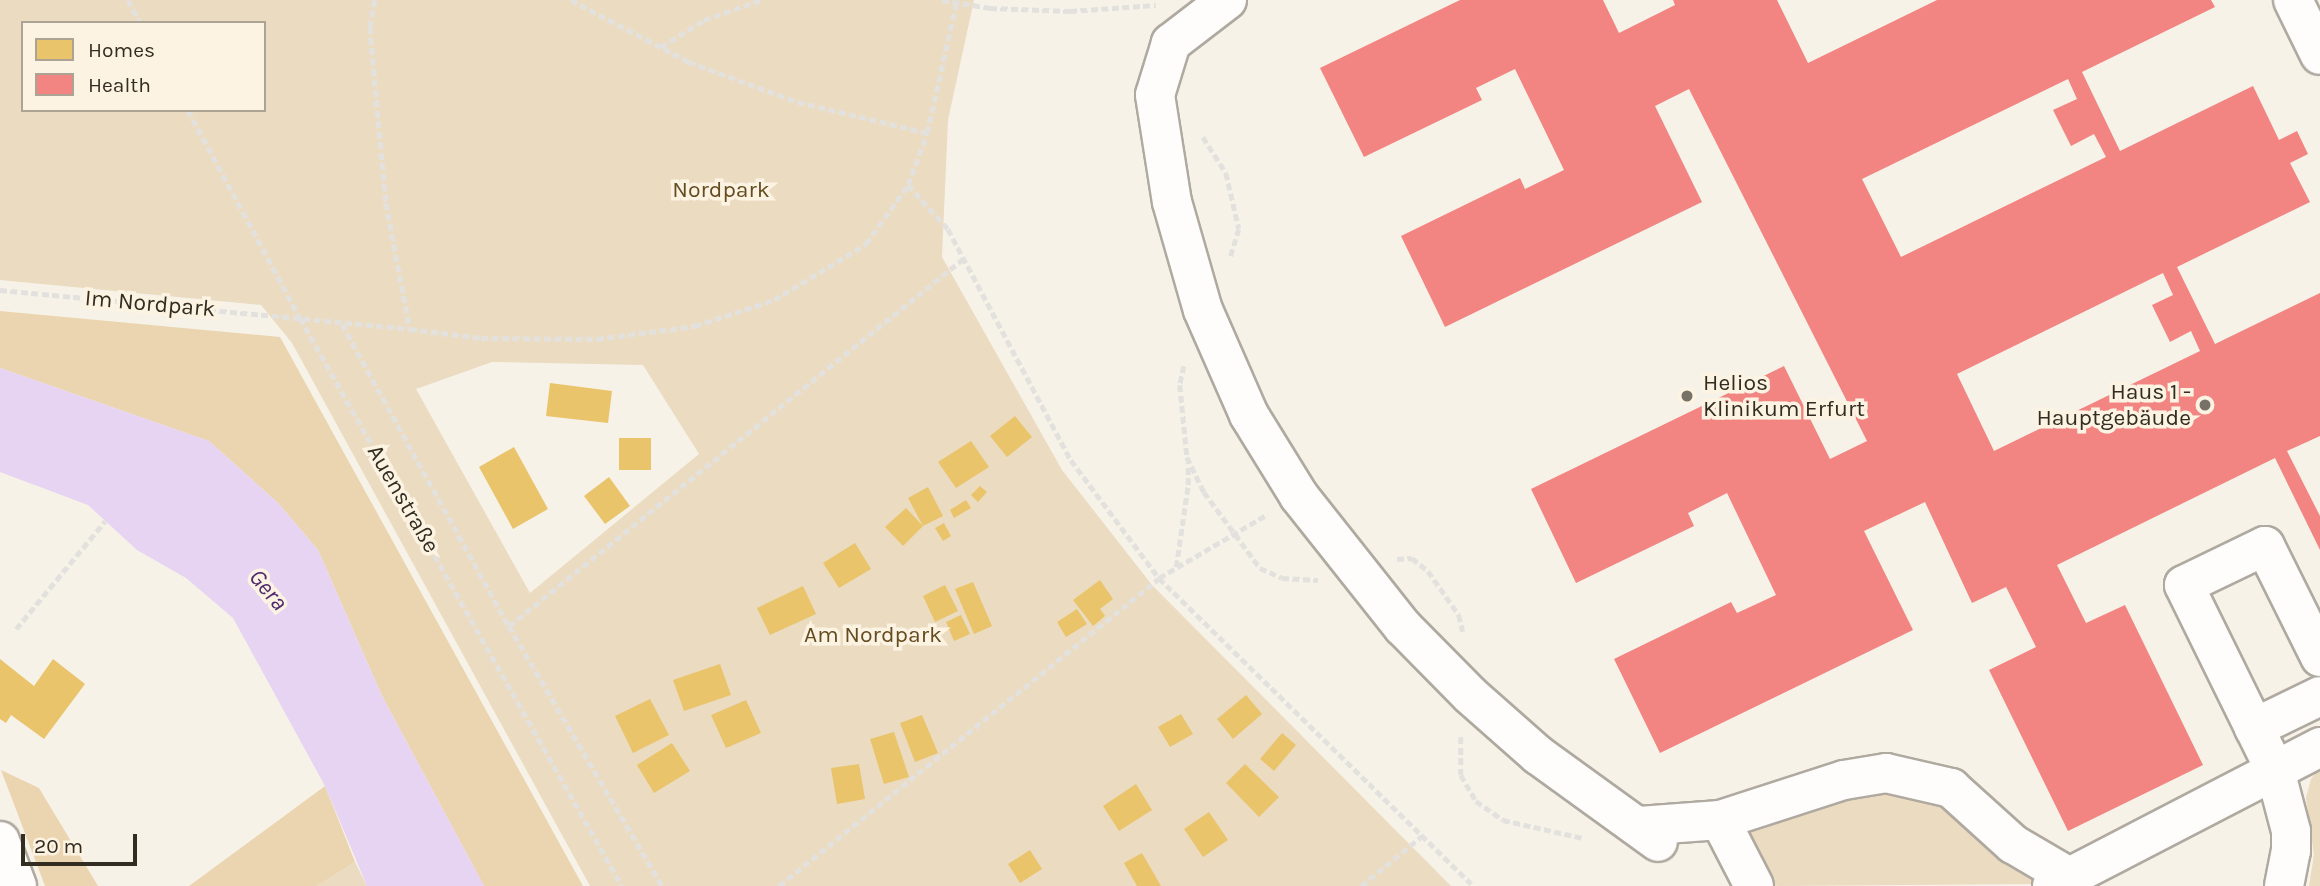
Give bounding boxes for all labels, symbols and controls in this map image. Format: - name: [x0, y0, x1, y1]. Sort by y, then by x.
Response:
- legend: [21, 21, 266, 112]
- text: Homes: [88, 38, 155, 62]
- text: Health: [88, 73, 151, 97]
- park label: Nordpark: [672, 176, 770, 204]
- street label: Im Nordpark: [84, 285, 216, 323]
- place label: Helios Klinikum Erfurt: [1703, 369, 1865, 423]
- place label: Haus 1 - Hauptgebäude: [2036, 378, 2191, 432]
- marker: Helios Klinikum Erfurt: [1677, 386, 1697, 406]
- marker: Haus 1 - Hauptgebäude: [2197, 397, 2213, 413]
- street label: Auenstraße: [361, 440, 445, 558]
- water label: Gera: [242, 563, 294, 617]
- park label: Am Nordpark: [804, 621, 942, 649]
- scale bar: [24, 820, 140, 864]
- text: 20 m: [34, 834, 83, 858]

